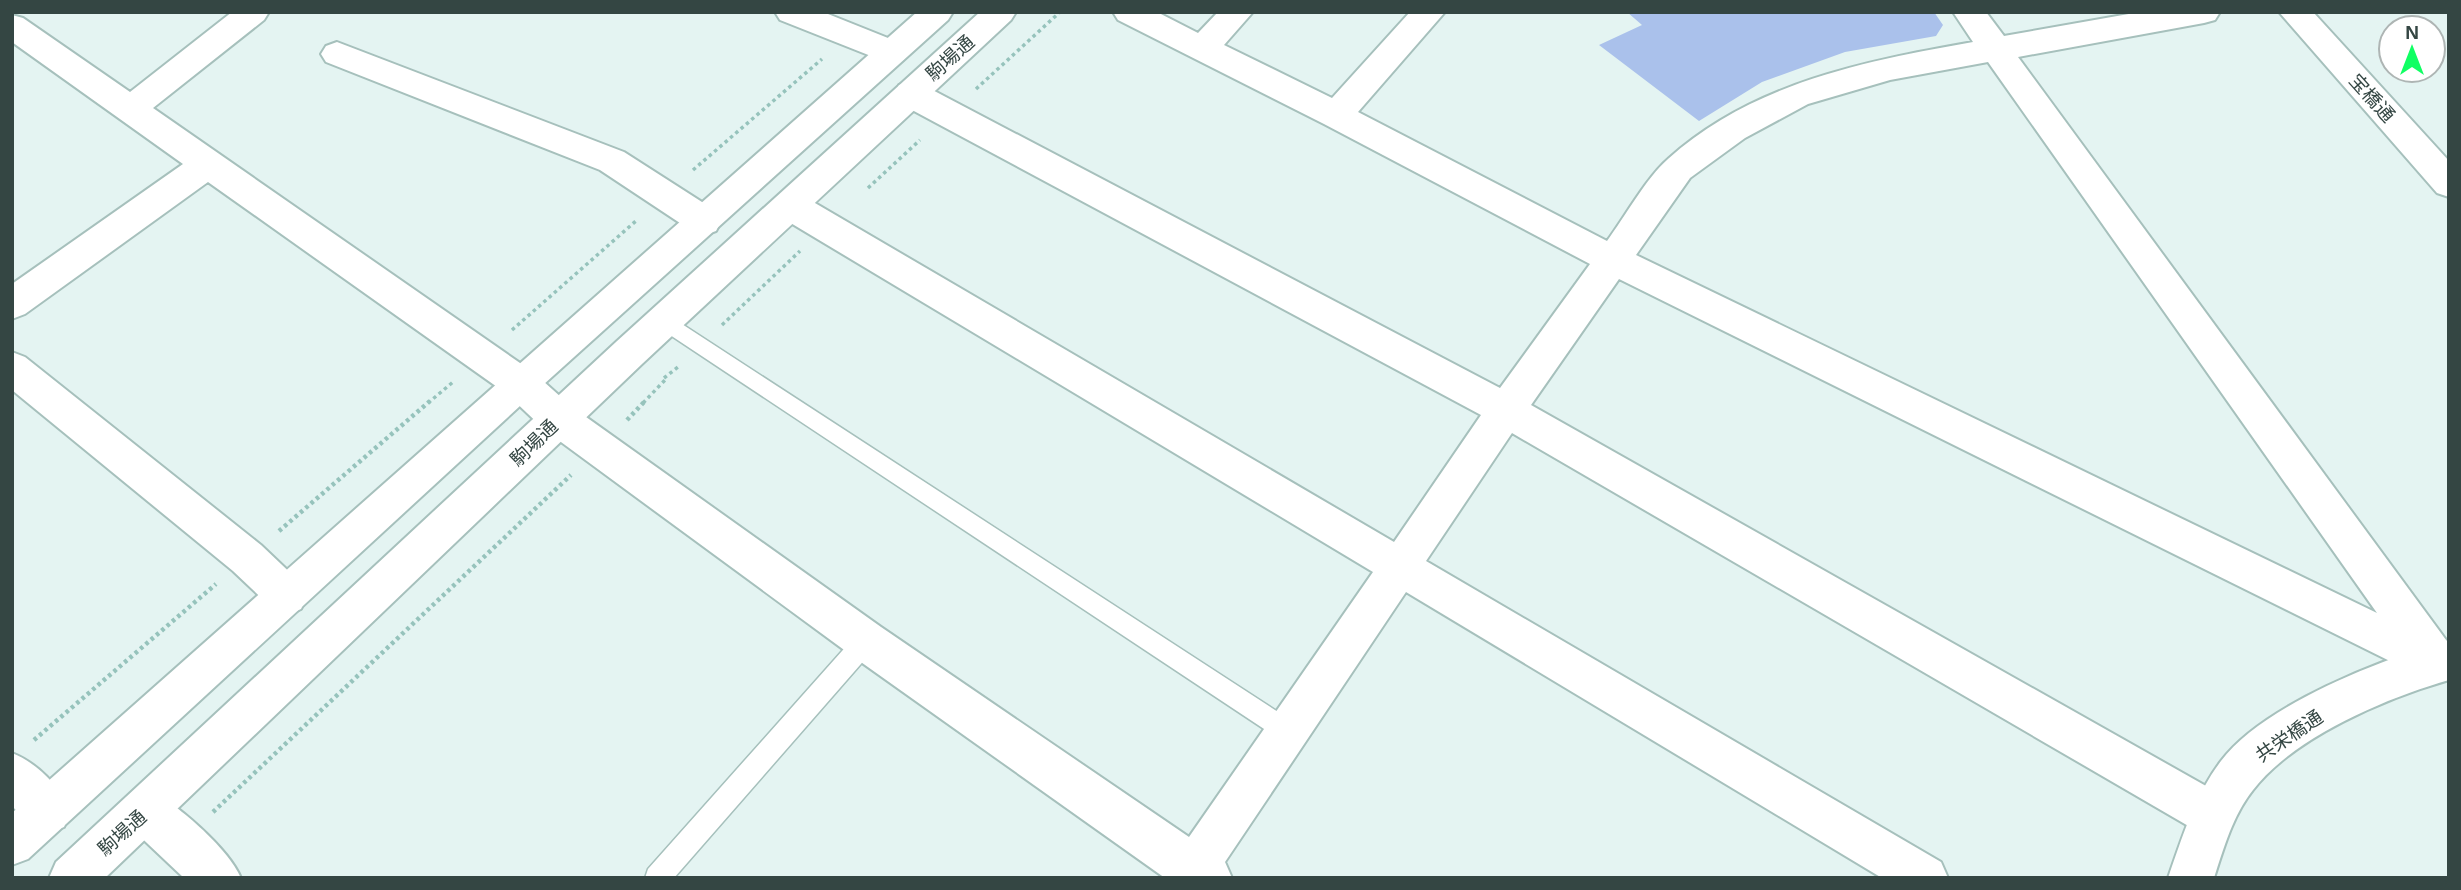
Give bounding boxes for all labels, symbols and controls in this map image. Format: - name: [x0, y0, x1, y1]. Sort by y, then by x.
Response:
- north arrow: [2377, 14, 2447, 84]
- text: N: [2405, 22, 2419, 43]
- street label: 駒場通: [922, 31, 978, 85]
- street label: 宝橋通: [2345, 70, 2399, 126]
- street label: 駒場通: [506, 416, 562, 470]
- street label: 共栄橋通: [2252, 706, 2326, 766]
- street label: 駒場通: [94, 806, 150, 860]

